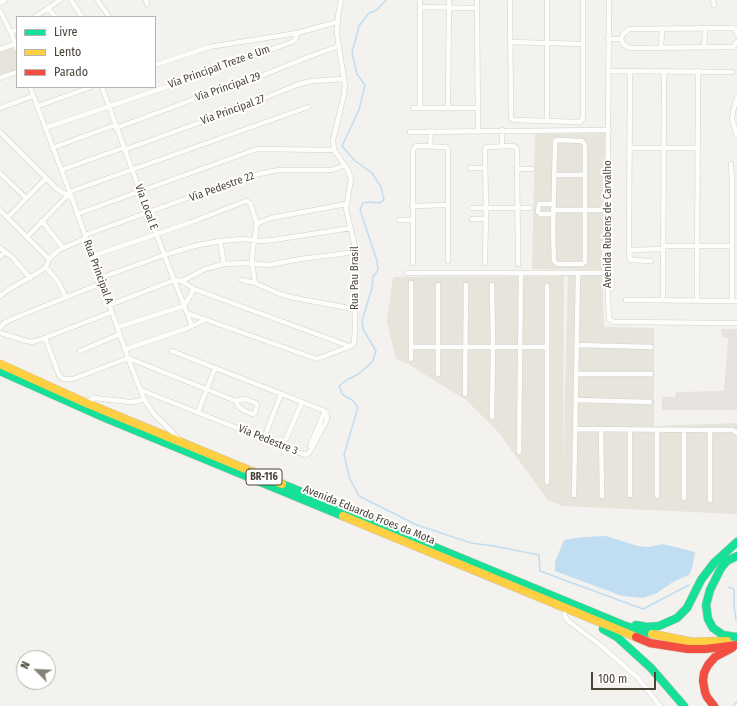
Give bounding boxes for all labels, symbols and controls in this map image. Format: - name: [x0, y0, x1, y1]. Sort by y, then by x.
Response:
- legend: [16, 16, 156, 88]
- text: Livre: [54, 25, 77, 39]
- street label: Via Principal Treze e Um: [166, 42, 272, 92]
- text: Lento: [54, 45, 81, 59]
- text: Parado: [54, 65, 88, 79]
- street label: Via Principal 29: [194, 70, 262, 104]
- street label: Via Principal 27: [199, 92, 267, 128]
- street label: Avenida Rubens de Carvalho: [601, 160, 615, 288]
- street label: Via Pedestre 22: [188, 169, 256, 205]
- street label: Via Local E: [132, 183, 160, 231]
- street label: Rua Principal A: [80, 238, 116, 306]
- street label: Rua Pau Brasil: [348, 246, 362, 310]
- street label: Via Pedestre 3: [236, 422, 300, 458]
- road number: BR-116: [246, 469, 282, 485]
- street label: Avenida Eduardo Froes da Mota: [301, 482, 437, 548]
- north arrow: [16, 650, 56, 690]
- text: N: [18, 660, 33, 671]
- scale bar: [593, 664, 658, 690]
- text: 100 m: [598, 672, 627, 686]

